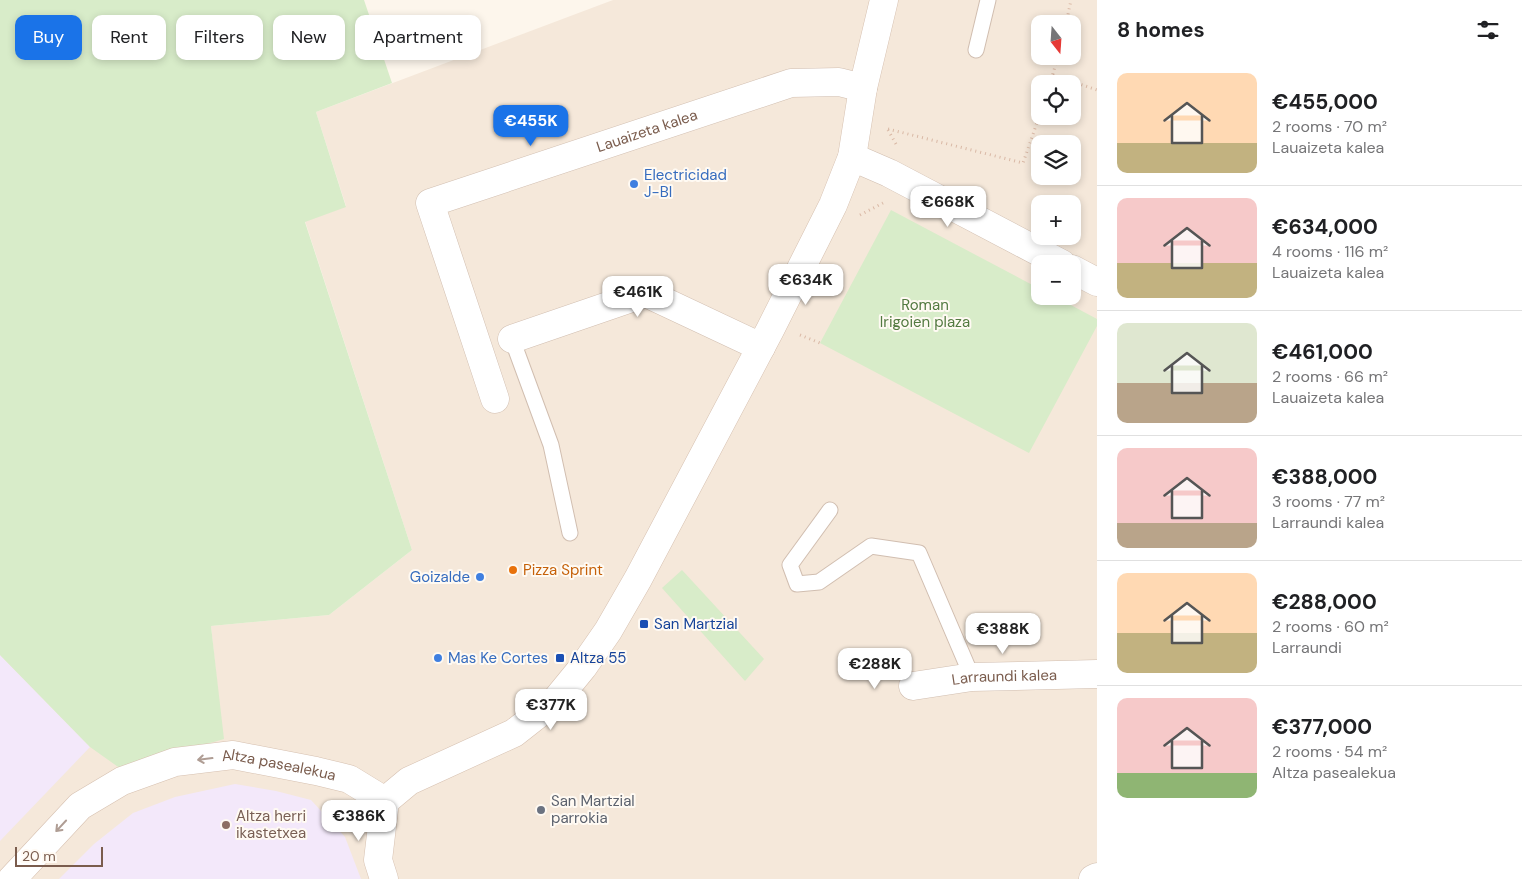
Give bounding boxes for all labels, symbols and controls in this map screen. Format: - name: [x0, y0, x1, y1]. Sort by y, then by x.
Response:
- chip: Buy: [15, 15, 82, 60]
- chip: Rent: [92, 15, 166, 60]
- chip: Filters: [176, 15, 263, 60]
- chip: New: [273, 15, 345, 60]
- chip: Apartment: [355, 15, 481, 60]
- north arrow: [1031, 15, 1081, 65]
- map controls: [1031, 15, 1081, 305]
- text: 8 homes: [1117, 16, 1205, 44]
- icon: filters: [1474, 16, 1502, 44]
- button: locate: [1031, 75, 1081, 125]
- text: €455,000: [1272, 88, 1378, 116]
- icon: home: [1157, 93, 1217, 153]
- pin: €455K: [496, 104, 566, 147]
- street label: Lauaizeta kalea: [594, 105, 700, 157]
- text: €455K: [504, 110, 558, 131]
- text: 2 rooms · 70 m²: [1272, 116, 1387, 137]
- button: layers: [1031, 135, 1081, 185]
- text: Lauaizeta kalea: [1272, 137, 1384, 158]
- place label: Electricidad J-BI: [644, 165, 727, 202]
- marker: Electricidad J-BI: [628, 178, 640, 190]
- pin: €668K: [913, 186, 983, 228]
- text: €668K: [921, 191, 975, 212]
- button: +: [1031, 195, 1081, 245]
- text: €634,000: [1272, 213, 1378, 241]
- icon: home: [1157, 218, 1217, 278]
- text: 4 rooms · 116 m²: [1272, 241, 1388, 262]
- button: −: [1031, 255, 1081, 305]
- text: Lauaizeta kalea: [1272, 262, 1384, 283]
- pin: €634K: [771, 264, 841, 306]
- text: €634K: [779, 269, 833, 290]
- pin: €461K: [603, 276, 673, 318]
- text: €461K: [613, 281, 663, 302]
- park label: Roman Irigoien plaza: [880, 295, 970, 332]
- text: €461,000: [1272, 338, 1373, 366]
- icon: home: [1157, 343, 1217, 403]
- text: 2 rooms · 66 m²: [1272, 366, 1388, 387]
- text: Lauaizeta kalea: [1272, 387, 1384, 408]
- text: €388,000: [1272, 463, 1377, 491]
- icon: home: [1157, 468, 1217, 528]
- text: 3 rooms · 77 m²: [1272, 491, 1385, 512]
- text: Larraundi kalea: [1272, 512, 1384, 533]
- place label: Pizza Sprint: [523, 560, 603, 580]
- marker: Pizza Sprint: [507, 564, 519, 576]
- place label: Goizalde: [410, 567, 470, 587]
- marker: Goizalde: [474, 571, 486, 583]
- text: €288,000: [1272, 588, 1377, 616]
- icon: home: [1157, 593, 1217, 653]
- pin: €388K: [968, 612, 1038, 655]
- place label: San Martzial: [654, 614, 738, 634]
- text: 2 rooms · 60 m²: [1272, 616, 1389, 637]
- marker: San Martzial: [638, 618, 650, 630]
- text: €388K: [977, 618, 1030, 639]
- text: Larraundi: [1272, 637, 1342, 658]
- place label: Mas Ke Cortes: [448, 648, 548, 668]
- place label: Altza 55: [570, 648, 627, 668]
- pin: €288K: [840, 648, 910, 690]
- marker: Mas Ke Cortes: [432, 652, 444, 664]
- marker: Altza 55: [554, 652, 566, 664]
- text: €288K: [849, 653, 901, 674]
- street label: Larraundi kalea: [950, 665, 1057, 690]
- pin: €377K: [516, 688, 586, 731]
- text: €377K: [526, 694, 576, 715]
- text: €377,000: [1272, 713, 1372, 741]
- icon: home: [1157, 718, 1217, 778]
- text: 2 rooms · 54 m²: [1272, 741, 1387, 762]
- street label: Altza pasealekua: [220, 745, 338, 785]
- one-way arrow: [197, 754, 213, 764]
- text: Altza pasealekua: [1272, 762, 1396, 783]
- place label: San Martzial parrokia: [551, 791, 635, 828]
- pin: €386K: [324, 800, 394, 842]
- marker: San Martzial parrokia: [535, 804, 547, 816]
- text: €386K: [332, 805, 386, 826]
- place label: Altza herri ikastetxea: [236, 806, 306, 843]
- marker: Altza herri ikastetxea: [220, 819, 232, 831]
- one-way arrow: [56, 820, 67, 833]
- scale bar: [15, 844, 102, 867]
- text: 20 m: [22, 847, 56, 865]

